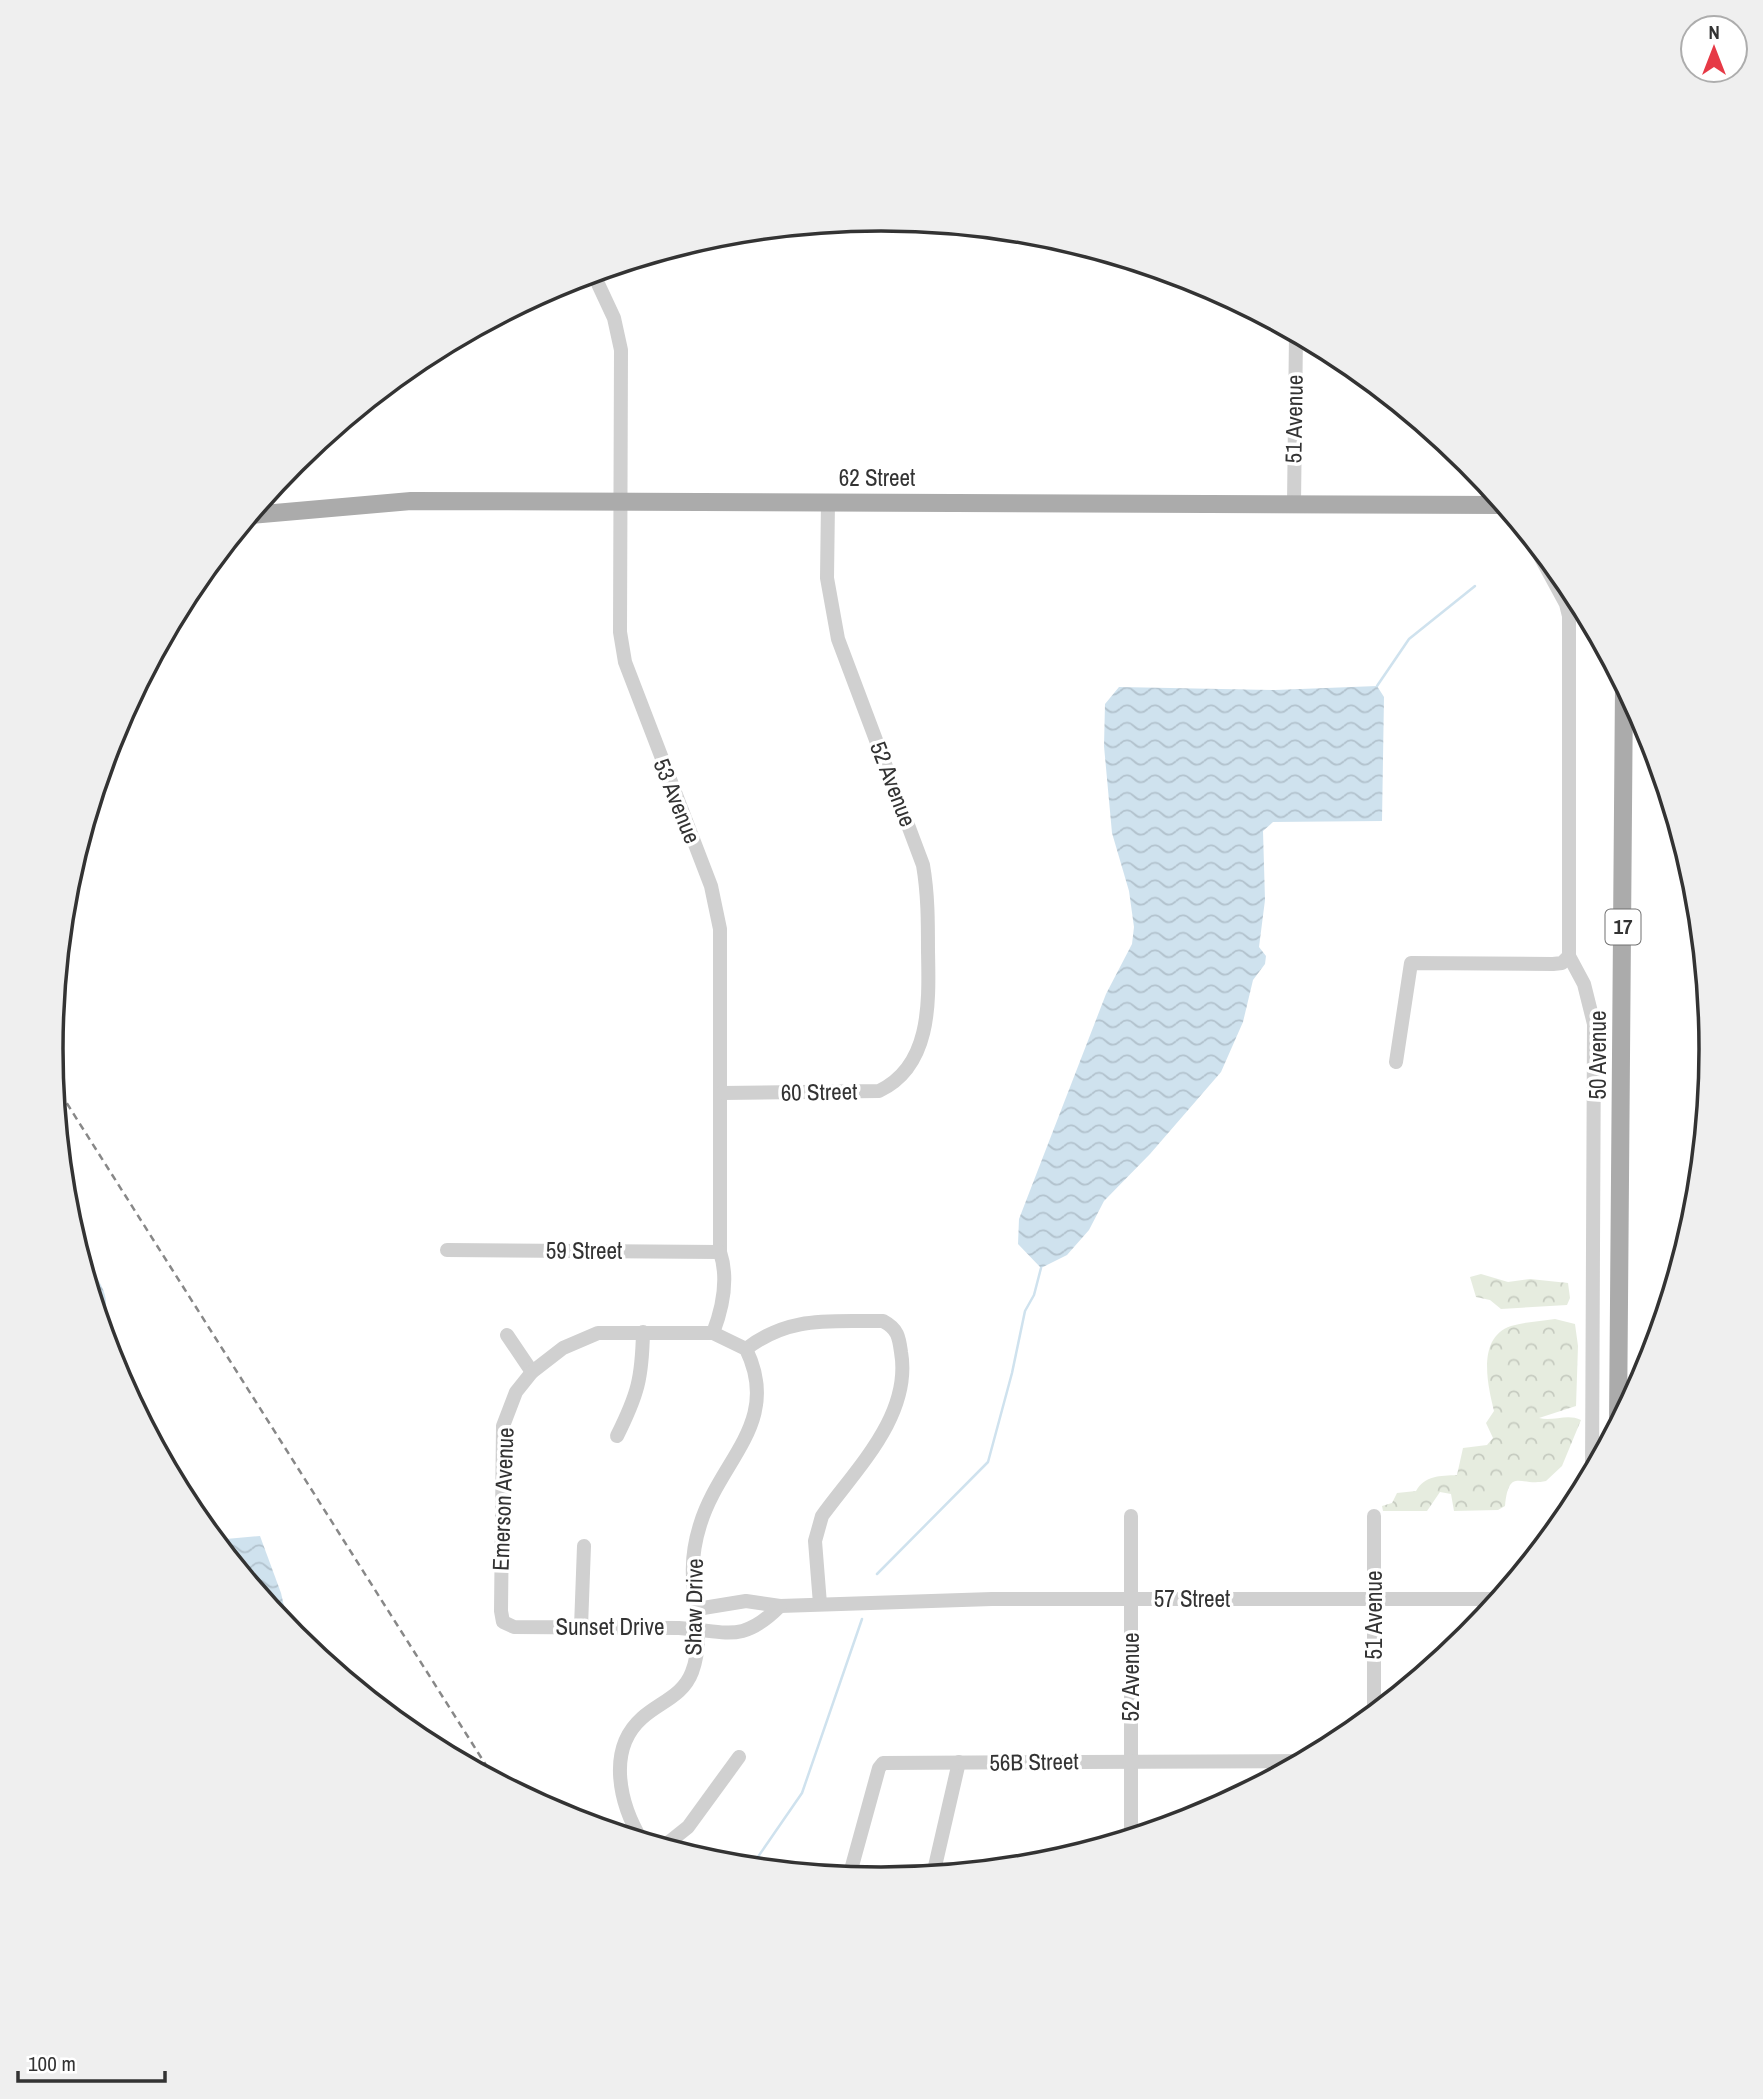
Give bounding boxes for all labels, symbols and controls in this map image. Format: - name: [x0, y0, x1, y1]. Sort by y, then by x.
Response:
- north arrow: [1679, 14, 1749, 84]
- text: N: [1708, 19, 1720, 45]
- street label: 51 Avenue: [1277, 374, 1310, 464]
- street label: 62 Street: [839, 462, 915, 493]
- street label: 52 Avenue: [863, 737, 924, 831]
- street label: 53 Avenue: [646, 754, 708, 848]
- road number: 17: [1606, 909, 1640, 944]
- street label: 50 Avenue: [1582, 1011, 1613, 1099]
- street label: 60 Street: [780, 1075, 858, 1108]
- street label: 59 Street: [546, 1235, 622, 1266]
- street label: Emerson Avenue: [485, 1427, 520, 1571]
- street label: Shaw Drive: [677, 1558, 710, 1656]
- street label: 51 Avenue: [1358, 1571, 1389, 1659]
- street label: 57 Street: [1154, 1583, 1230, 1614]
- street label: Sunset Drive: [555, 1611, 665, 1642]
- street label: 52 Avenue: [1115, 1633, 1146, 1721]
- street label: 56B Street: [989, 1745, 1079, 1778]
- scale bar: [18, 2039, 164, 2084]
- text: 100 m: [28, 2049, 76, 2078]

